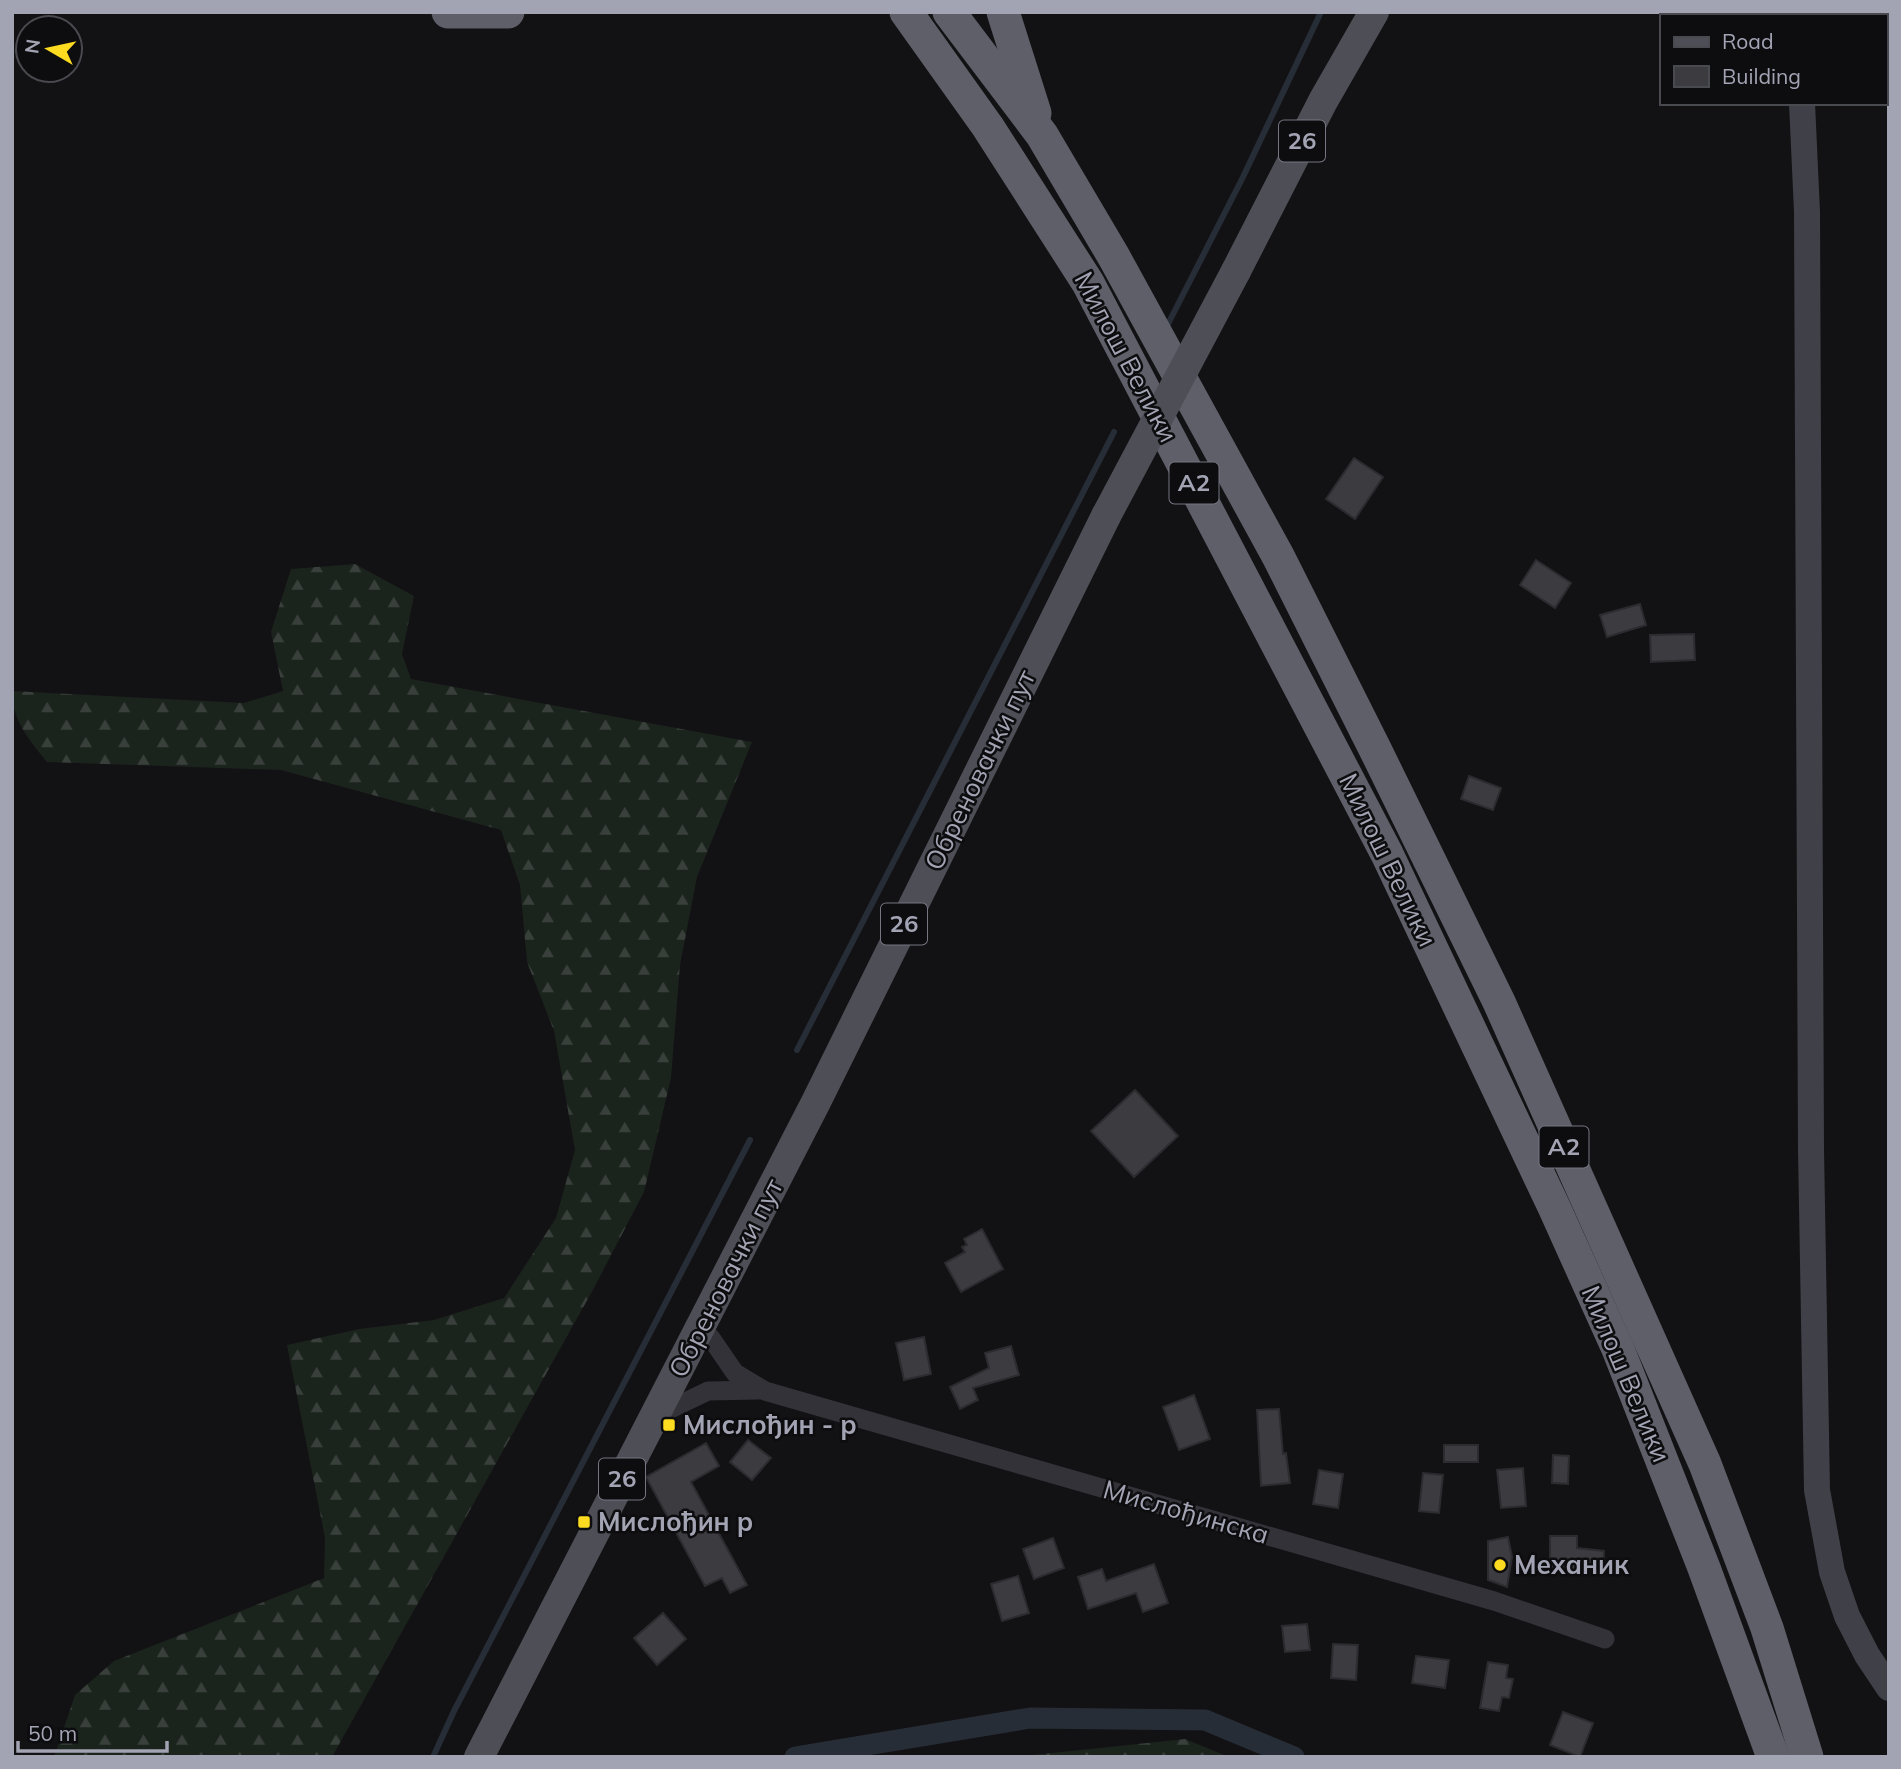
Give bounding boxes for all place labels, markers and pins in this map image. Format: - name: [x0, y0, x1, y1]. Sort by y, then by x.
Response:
- place label: Мислођин - р: [683, 1408, 857, 1441]
- marker: Мислођин - р: [661, 1417, 677, 1433]
- place label: Мислођин р: [598, 1505, 753, 1538]
- marker: Мислођин р: [576, 1514, 592, 1530]
- place label: Механик: [1514, 1548, 1629, 1581]
- marker: Механик: [1492, 1557, 1508, 1573]

